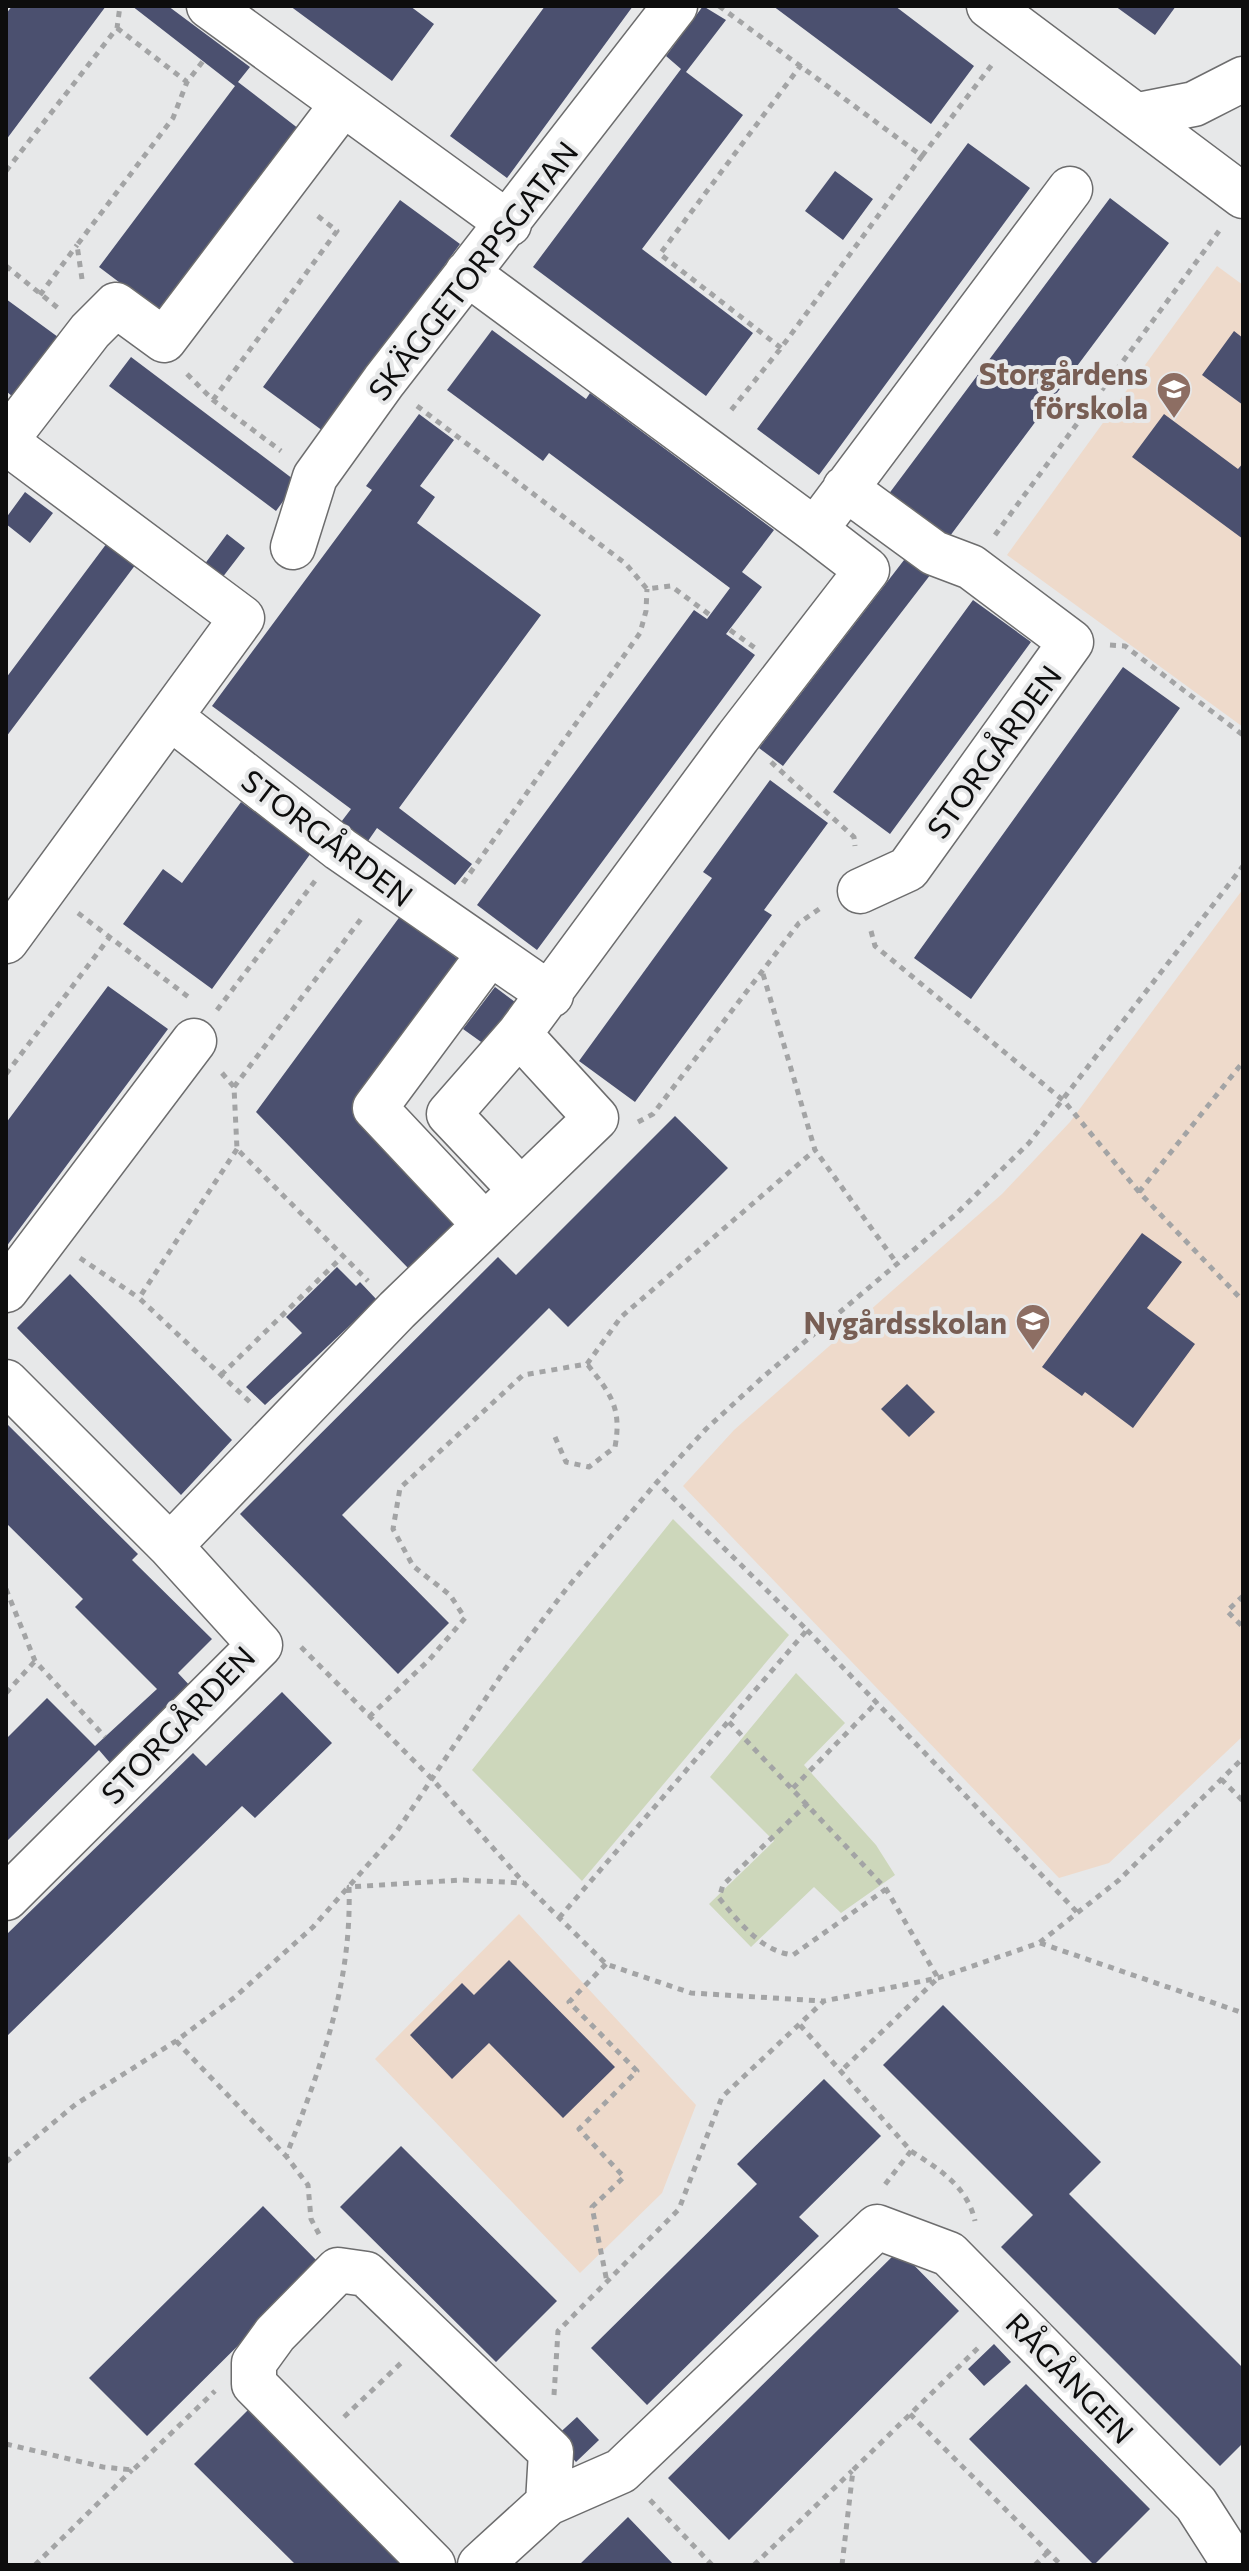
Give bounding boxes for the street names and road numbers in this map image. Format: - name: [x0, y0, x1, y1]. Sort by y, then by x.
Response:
- street label: SKÄGGETORPSGATAN: [359, 133, 585, 407]
- street label: STORGÅRDEN: [918, 657, 1068, 845]
- street label: STORGÅRDEN: [235, 761, 421, 913]
- street label: STORGÅRDEN: [93, 1637, 261, 1811]
- street label: RÅGÅNGEN: [999, 2304, 1143, 2450]

